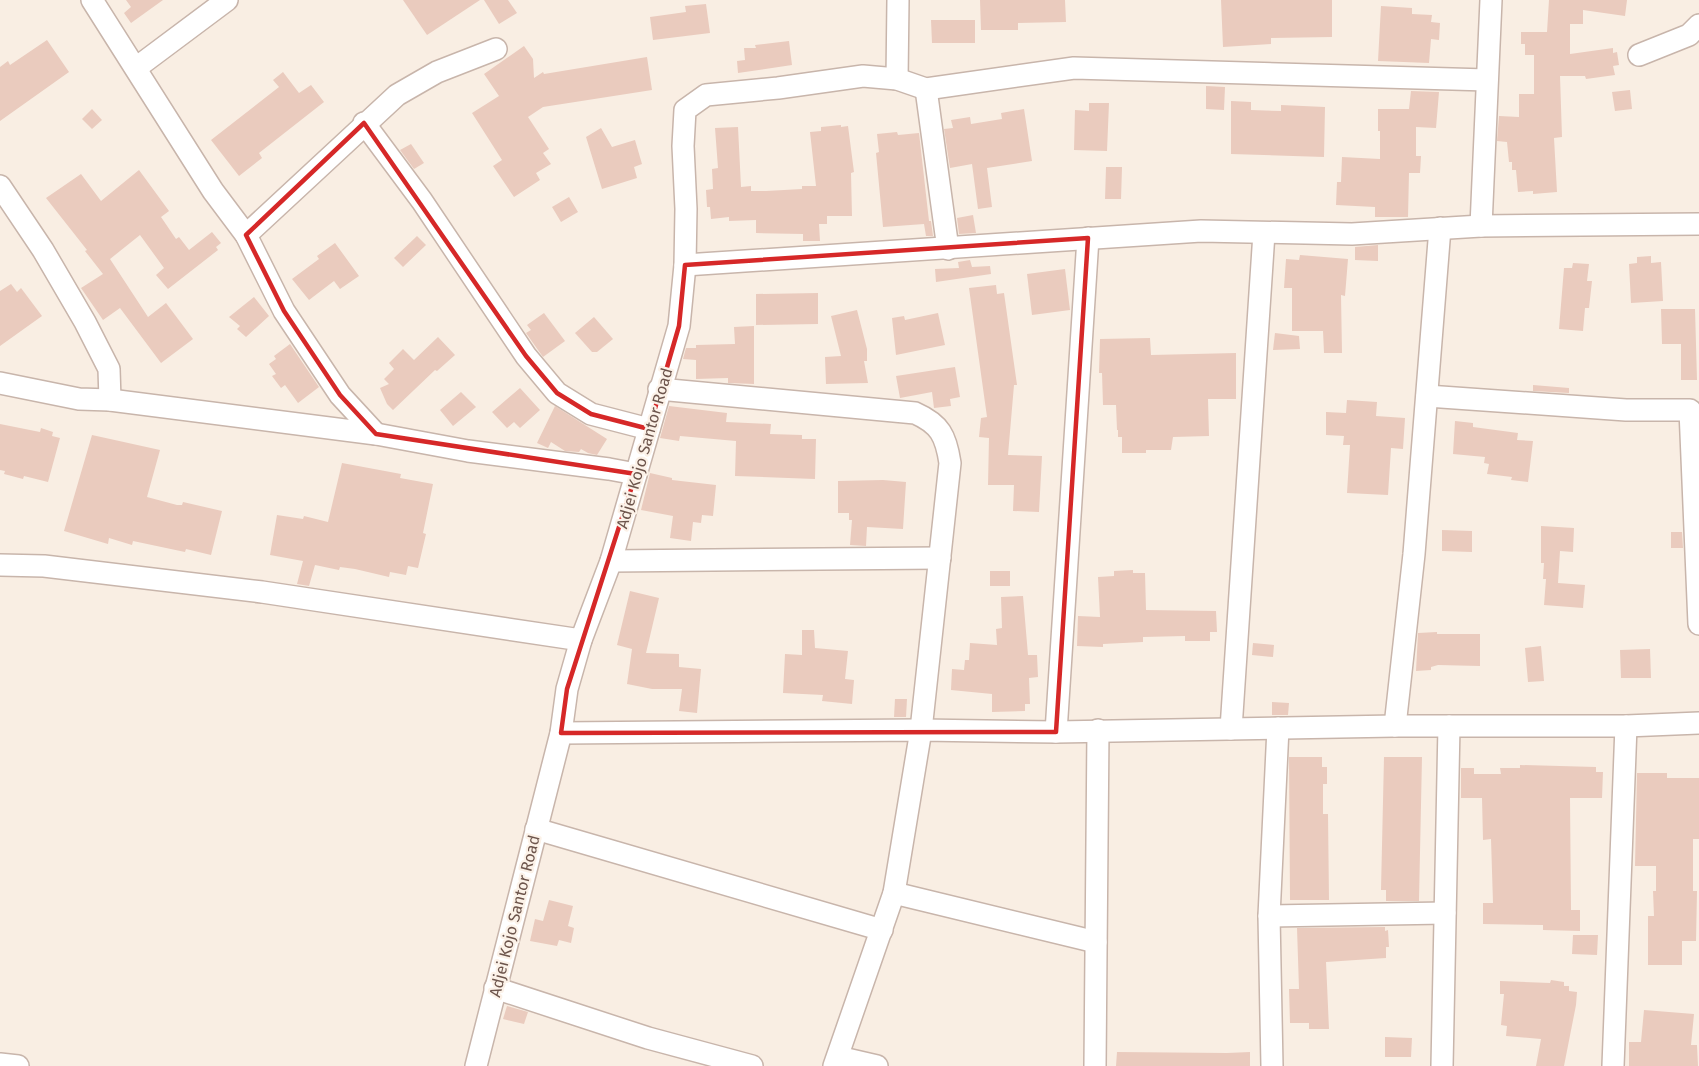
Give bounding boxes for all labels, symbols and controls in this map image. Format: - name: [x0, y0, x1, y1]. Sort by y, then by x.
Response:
- street label: Adjei Kojo Santor Road: [612, 366, 677, 531]
- street label: Adjei Kojo Santor Road: [485, 833, 544, 999]

